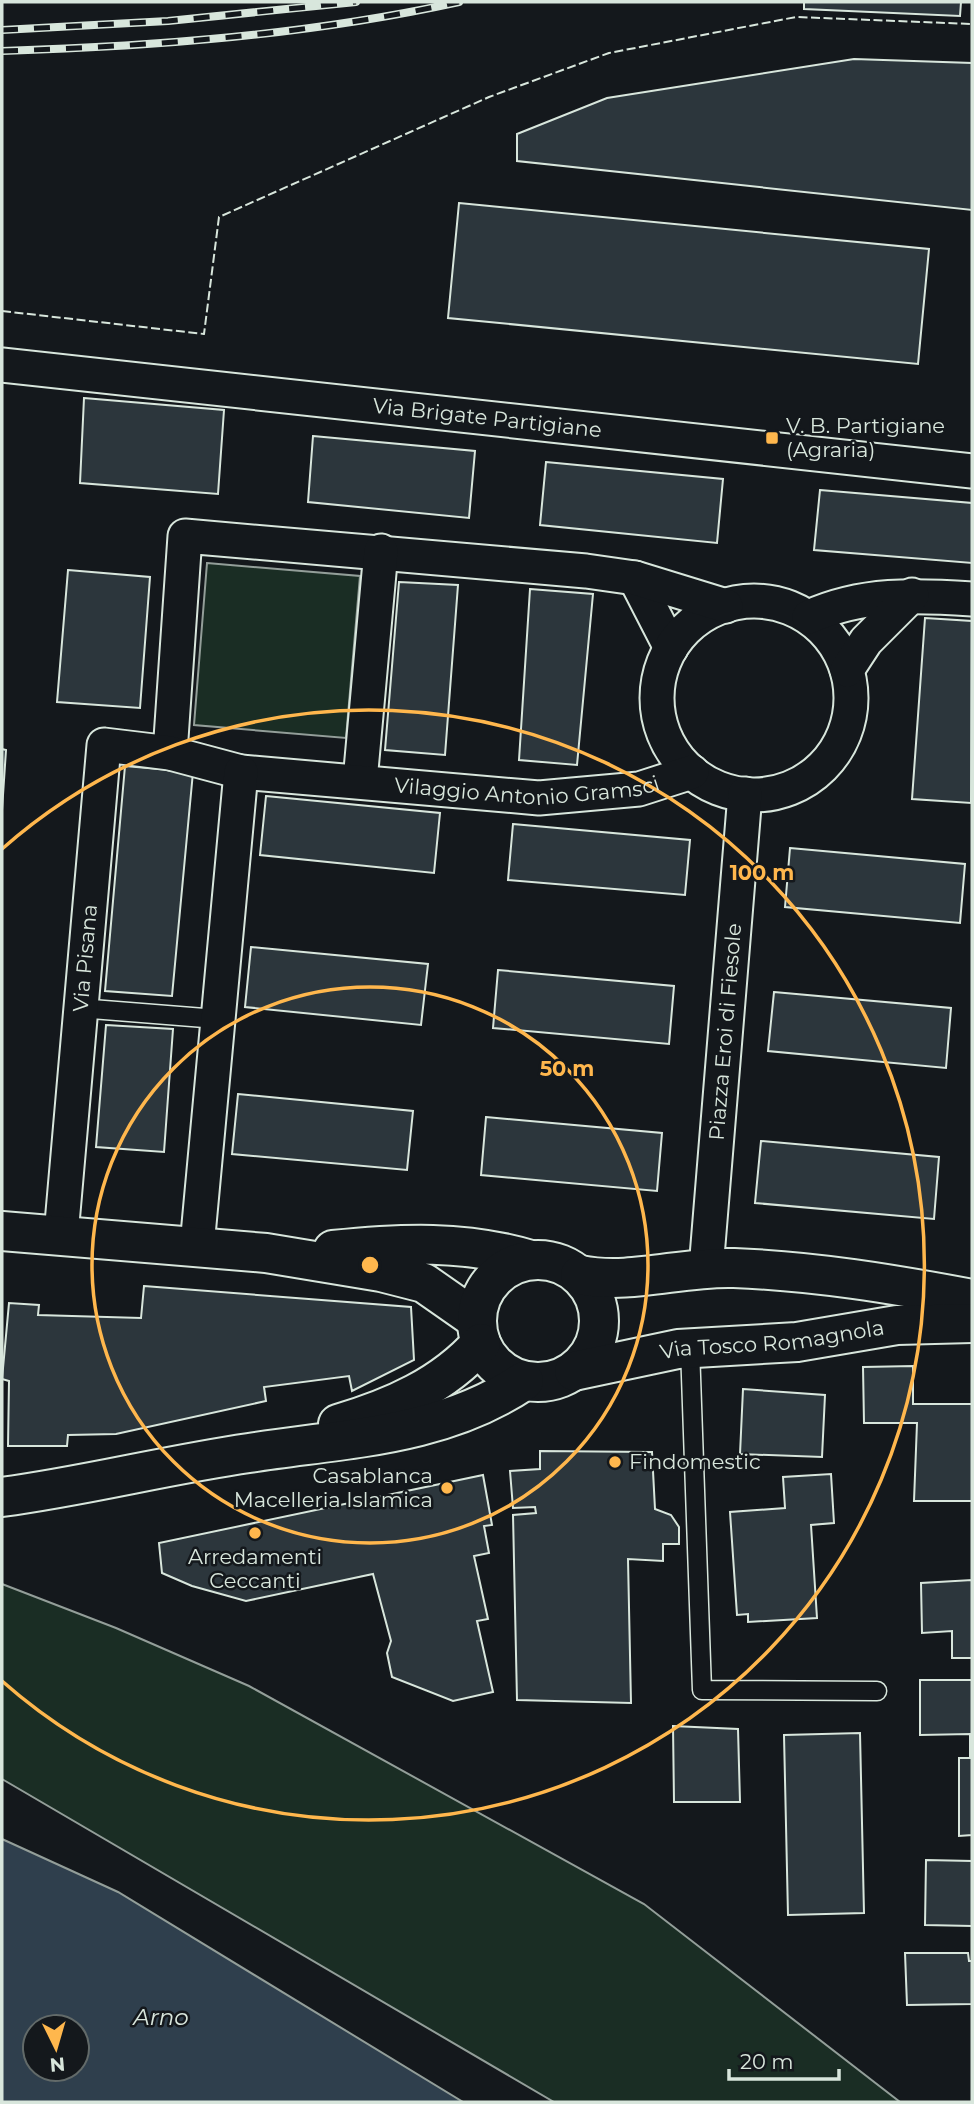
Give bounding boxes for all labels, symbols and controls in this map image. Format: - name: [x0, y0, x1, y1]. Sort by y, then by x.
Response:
- street label: Via Brigate Partigiane: [371, 393, 603, 442]
- place label: V. B. Partigiane (Agraria): [786, 413, 945, 462]
- marker: V. B. Partigiane (Agraria): [764, 430, 780, 446]
- street label: Vilaggio Antonio Gramsci: [393, 770, 662, 810]
- text: 100 m: [730, 860, 794, 885]
- street label: Via Pisana: [68, 903, 102, 1013]
- street label: Piazza Eroi di Fiesole: [704, 922, 746, 1141]
- text: 50 m: [540, 1056, 594, 1081]
- centre of rings: [358, 1253, 382, 1277]
- street label: Via Tosco Romagnola: [658, 1314, 886, 1364]
- place label: Findomestic: [629, 1449, 761, 1474]
- marker: Findomestic: [607, 1454, 623, 1470]
- place label: Casablanca Macelleria Islamica: [234, 1463, 433, 1512]
- marker: Casablanca Macelleria Islamica: [439, 1480, 455, 1496]
- marker: Arredamenti Ceccanti: [247, 1525, 263, 1541]
- place label: Arredamenti Ceccanti: [188, 1544, 322, 1593]
- water label: Arno: [131, 2003, 189, 2031]
- north arrow: [21, 2013, 91, 2083]
- scale bar: [729, 2038, 839, 2082]
- text: 20 m: [740, 2049, 794, 2074]
- text: N: [49, 2052, 66, 2077]

